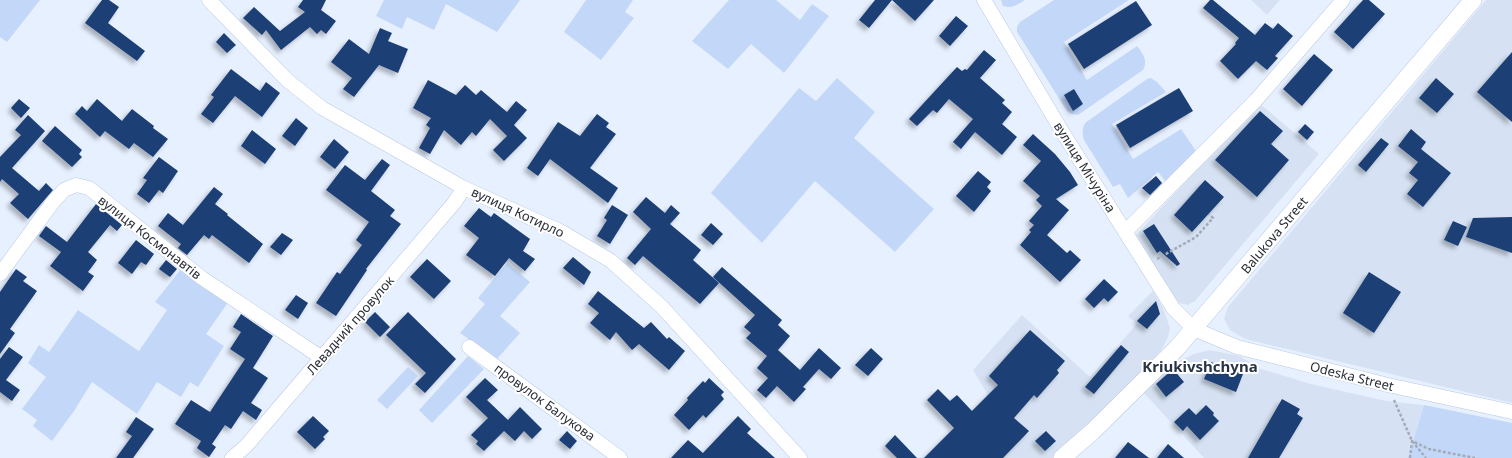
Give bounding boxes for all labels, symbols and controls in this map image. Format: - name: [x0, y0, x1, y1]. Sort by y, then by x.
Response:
- street label: вулиця Мічуріна: [1050, 118, 1120, 216]
- street label: вулиця Котирло: [469, 183, 568, 242]
- street label: вулиця Космонавтів: [95, 191, 205, 283]
- street label: Balukova Street: [1236, 193, 1312, 277]
- street label: Левадний провулок: [302, 272, 398, 378]
- district label: Kriukivshchyna: [1142, 356, 1258, 376]
- street label: Odeska Street: [1308, 357, 1396, 395]
- street label: провулок Балукова: [491, 359, 599, 445]

